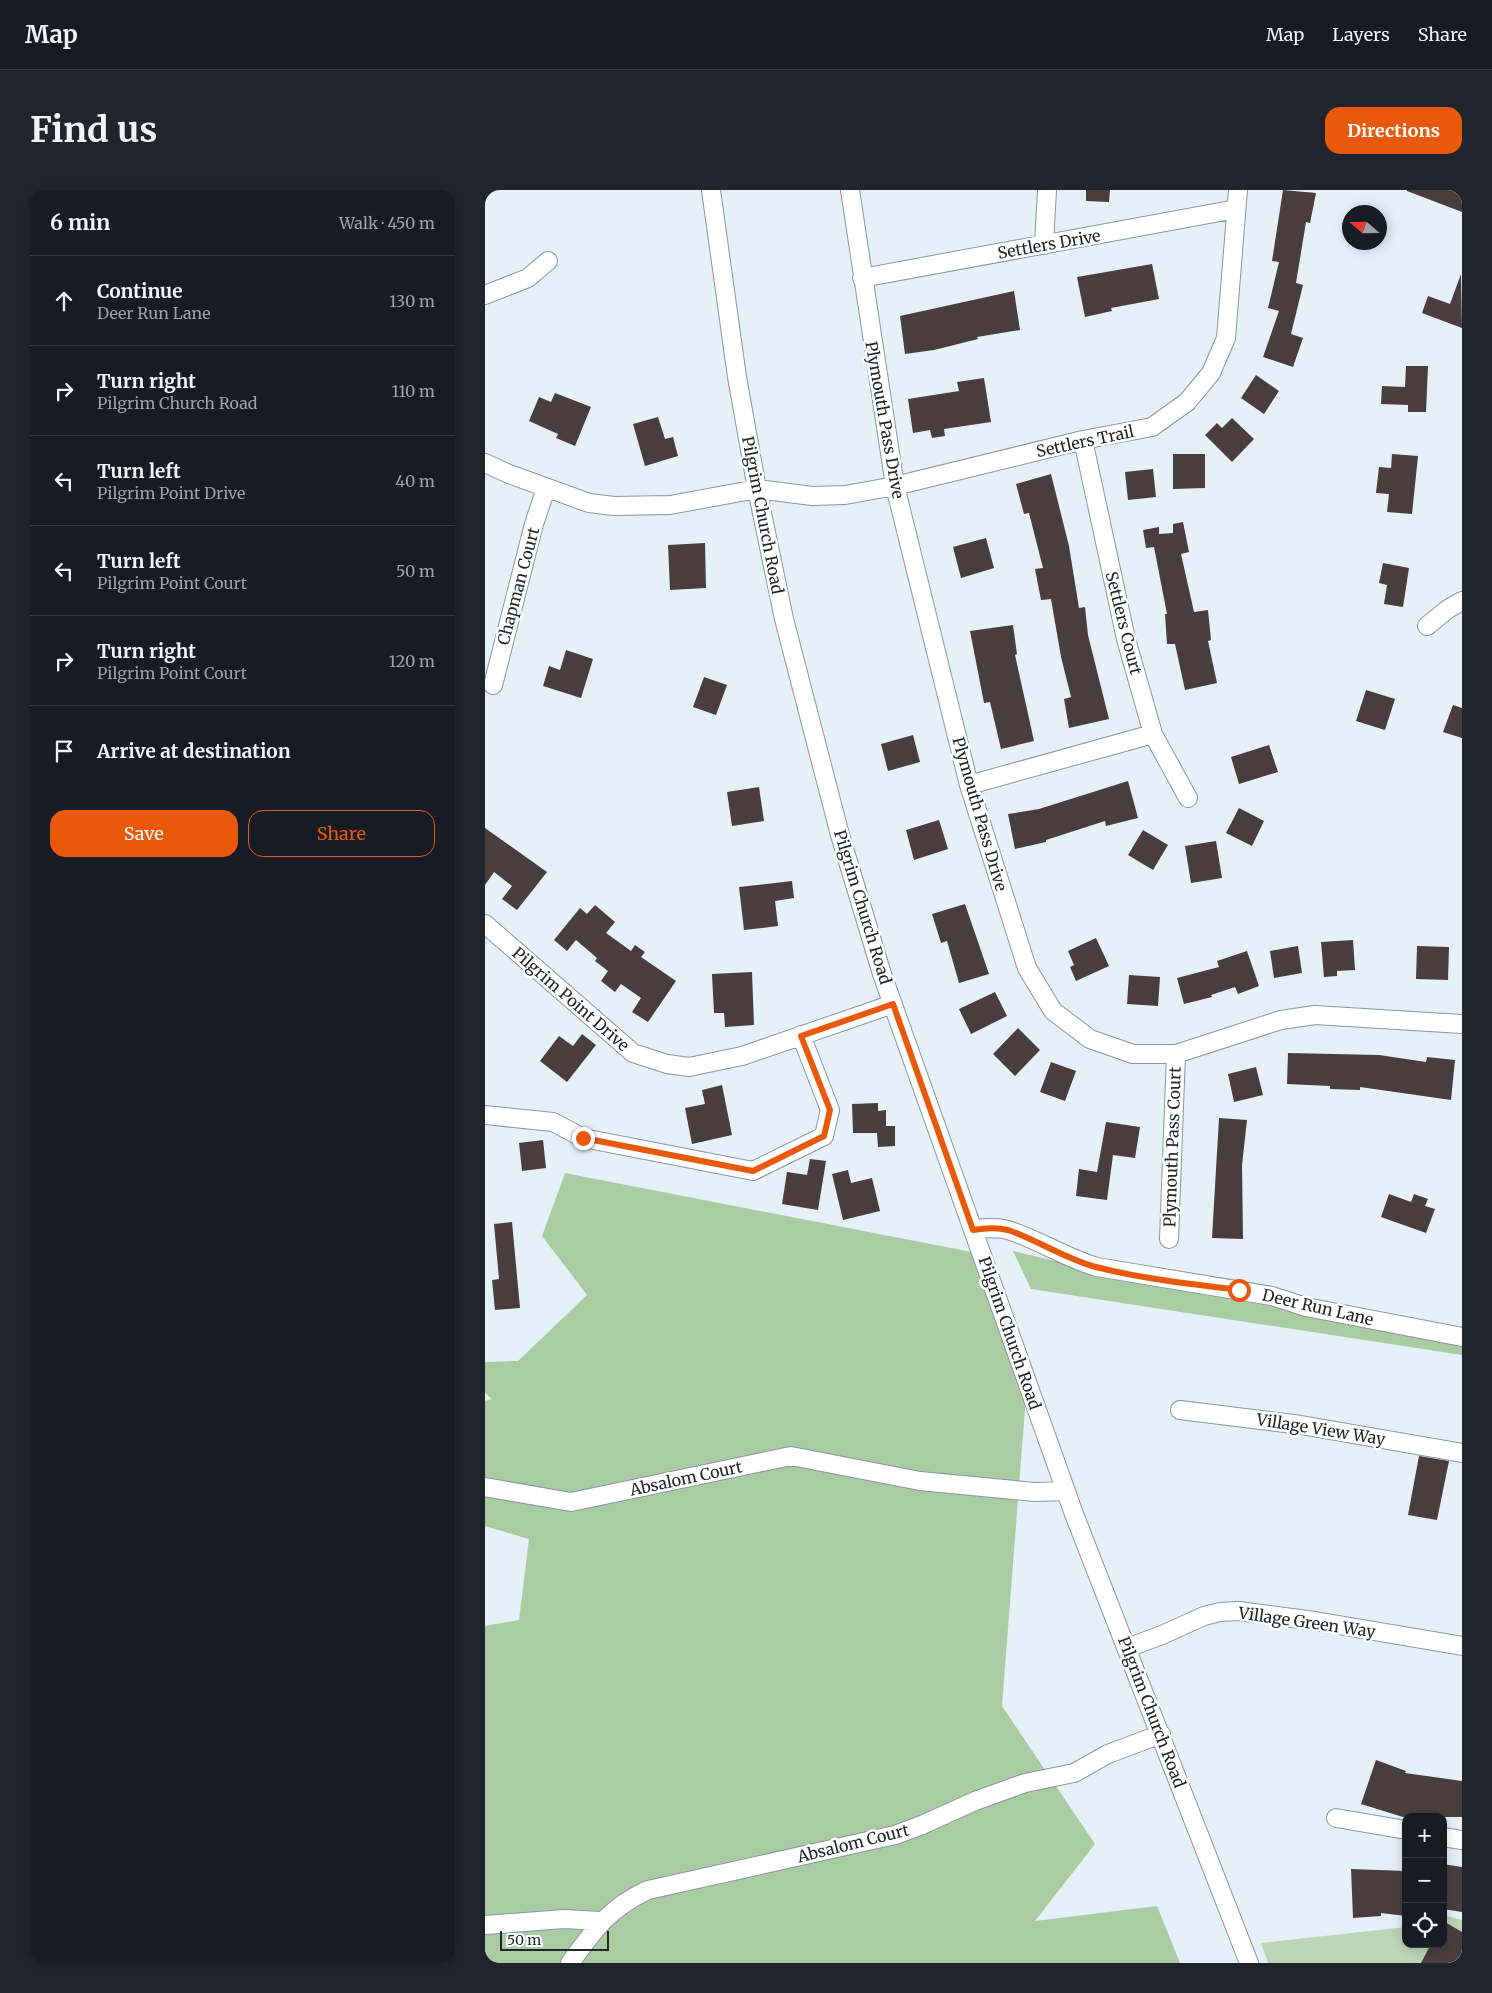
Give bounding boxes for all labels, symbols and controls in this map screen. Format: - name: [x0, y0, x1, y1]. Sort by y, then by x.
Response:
- text: Map: [25, 19, 78, 50]
- text: Map: [1266, 23, 1304, 46]
- text: Layers: [1332, 23, 1390, 46]
- text: Share: [1418, 23, 1467, 46]
- button: Directions: [1325, 107, 1462, 154]
- text: Find us: [30, 108, 157, 152]
- north arrow: [1342, 205, 1387, 250]
- text: 6 min: [50, 209, 110, 236]
- text: Walk · 450 m: [339, 213, 435, 233]
- street label: Settlers Drive: [996, 225, 1102, 263]
- text: Continue: [97, 279, 183, 303]
- icon: ahead: [50, 287, 78, 315]
- text: 130 m: [389, 291, 435, 311]
- text: Deer Run Lane: [97, 303, 211, 323]
- street label: Plymouth Pass Drive: [861, 340, 909, 500]
- text: Turn right: [97, 369, 196, 393]
- icon: right: [50, 377, 78, 405]
- text: 110 m: [392, 381, 435, 401]
- text: Pilgrim Church Road: [97, 393, 257, 413]
- street label: Settlers Trail: [1034, 421, 1136, 461]
- street label: Pilgrim Church Road: [738, 434, 788, 596]
- text: Turn left: [97, 459, 181, 483]
- icon: left: [50, 467, 78, 495]
- text: 40 m: [395, 471, 435, 491]
- text: Pilgrim Point Drive: [97, 483, 245, 503]
- street label: Chapman Court: [493, 524, 544, 647]
- text: Turn left: [97, 549, 181, 573]
- icon: left: [50, 557, 78, 585]
- text: 50 m: [396, 561, 435, 581]
- street label: Settlers Court: [1102, 569, 1147, 677]
- text: Pilgrim Point Court: [97, 573, 247, 593]
- text: Turn right: [97, 639, 196, 663]
- icon: right: [50, 647, 78, 675]
- text: 120 m: [389, 651, 435, 671]
- text: Pilgrim Point Court: [97, 663, 247, 683]
- street label: Plymouth Pass Drive: [948, 735, 1012, 893]
- icon: arrive: [50, 737, 78, 765]
- text: Arrive at destination: [97, 739, 291, 763]
- button: Save: [50, 810, 238, 857]
- button: Share: [248, 810, 435, 857]
- street label: Pilgrim Church Road: [830, 827, 896, 987]
- street label: Pilgrim Point Drive: [508, 943, 634, 1055]
- street label: Plymouth Pass Court: [1159, 1066, 1185, 1228]
- route end: [572, 1127, 595, 1150]
- street label: Pilgrim Church Road: [974, 1254, 1046, 1412]
- route start: [1228, 1279, 1251, 1302]
- street label: Deer Run Lane: [1260, 1284, 1376, 1330]
- street label: Village View Way: [1254, 1409, 1388, 1449]
- street label: Absalom Court: [627, 1456, 745, 1500]
- street label: Village Green Way: [1236, 1602, 1378, 1642]
- street label: Pilgrim Church Road: [1114, 1634, 1190, 1791]
- map controls: [1402, 1813, 1447, 1948]
- button: +: [1402, 1813, 1447, 1858]
- street label: Absalom Court: [794, 1819, 912, 1867]
- button: −: [1402, 1858, 1447, 1903]
- button: locate: [1402, 1903, 1447, 1948]
- scale bar: [500, 1928, 609, 1951]
- text: 50 m: [507, 1931, 541, 1949]

